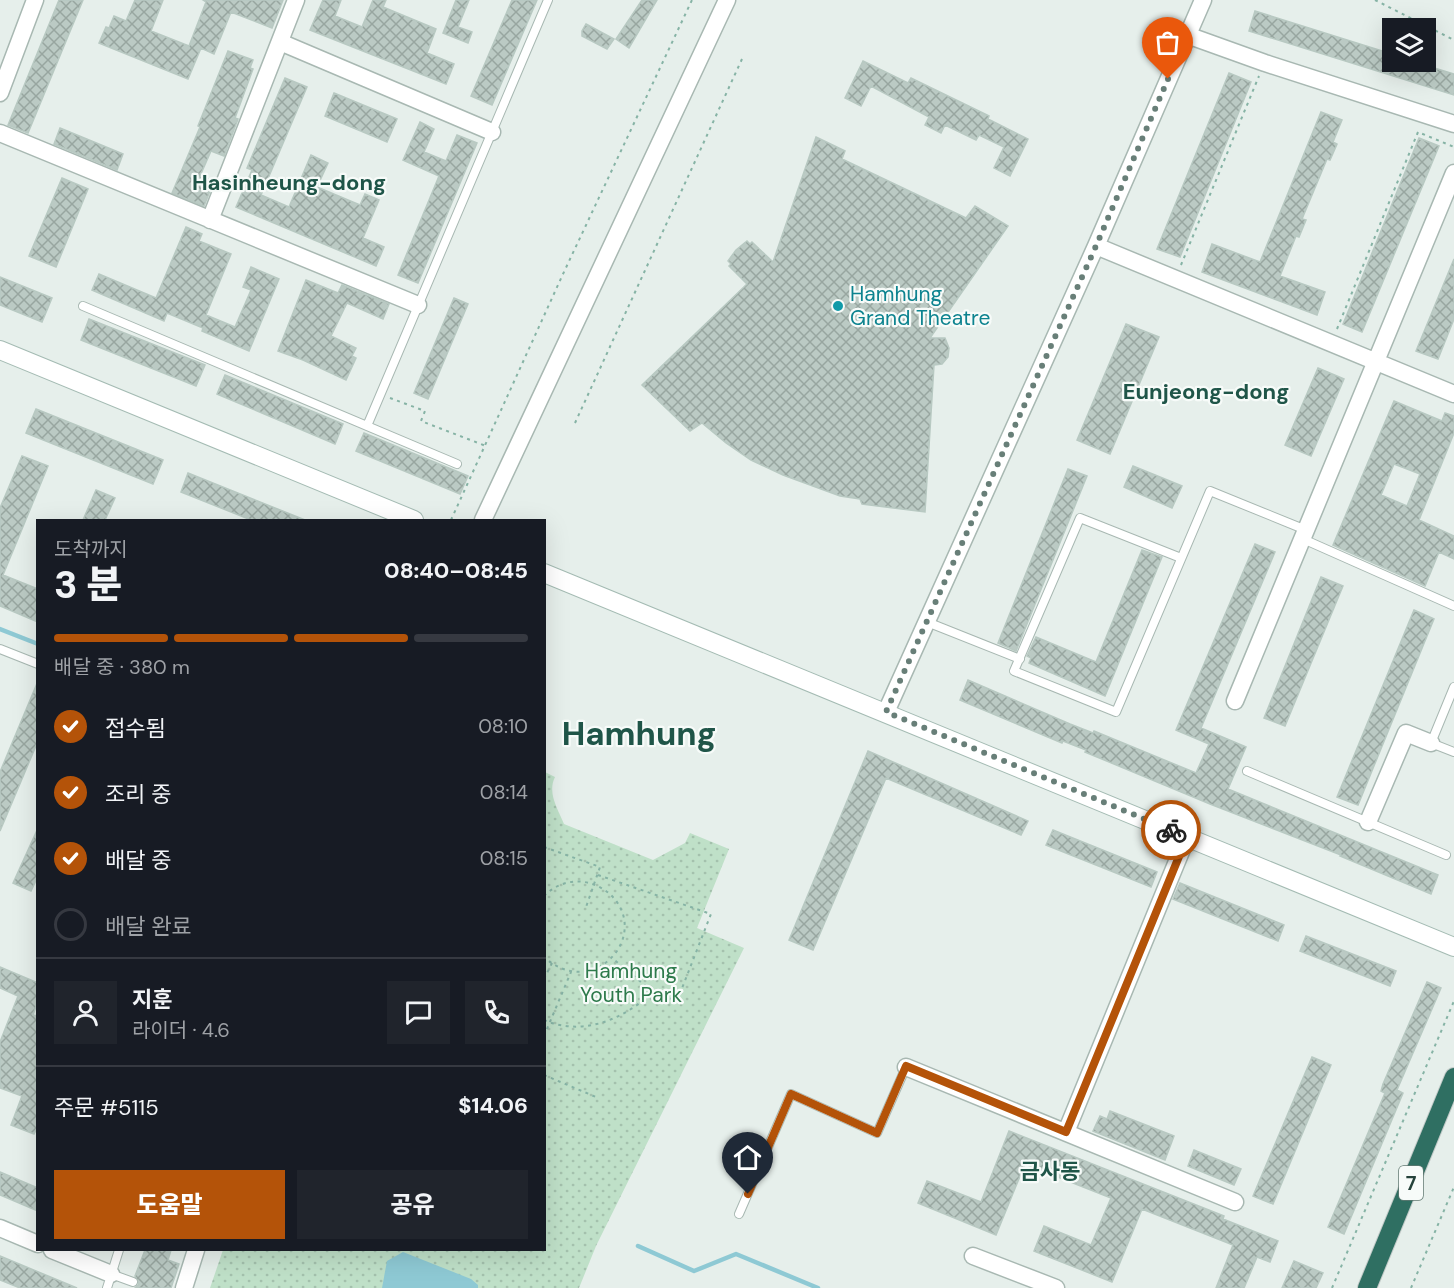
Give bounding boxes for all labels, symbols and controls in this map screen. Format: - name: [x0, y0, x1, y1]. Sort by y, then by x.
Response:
- pin: [1142, 17, 1193, 79]
- map controls: [1382, 18, 1436, 72]
- button: layers: [1382, 18, 1436, 72]
- icon: bag: [1151, 26, 1184, 59]
- district label: Hasinheung-dong: [192, 168, 386, 197]
- place label: Hamhung Grand Theatre: [850, 280, 990, 332]
- marker: Hamhung Grand Theatre: [831, 299, 845, 313]
- district label: Eunjeong-dong: [1123, 377, 1289, 406]
- text: 도착까지: [54, 536, 128, 562]
- text: 08:40–08:45: [384, 556, 528, 585]
- text: 3 분: [54, 559, 122, 610]
- text: 배달 중 · 380 m: [54, 654, 190, 680]
- icon: check: [54, 710, 87, 743]
- district label: Hamhung: [562, 712, 716, 755]
- text: 08:10: [478, 713, 528, 739]
- text: 접수됨: [105, 714, 166, 743]
- icon: check: [54, 776, 87, 809]
- text: 08:14: [480, 779, 528, 805]
- text: 조리 중: [105, 780, 172, 809]
- courier: [1141, 800, 1201, 860]
- icon: bike: [1155, 814, 1188, 847]
- icon: check: [54, 842, 87, 875]
- text: 08:15: [480, 845, 528, 871]
- text: 배달 중: [105, 846, 172, 875]
- text: 배달 완료: [105, 912, 192, 941]
- park label: Hamhung Youth Park: [580, 957, 683, 1009]
- button: person: [54, 981, 117, 1044]
- button: chat: [387, 981, 450, 1044]
- button: phone: [465, 981, 528, 1044]
- text: 지훈: [132, 985, 172, 1014]
- text: 라이더 · 4.6: [132, 1017, 230, 1043]
- text: $14.06: [458, 1091, 528, 1120]
- text: 주문 #5115: [54, 1093, 159, 1122]
- pin: [722, 1132, 773, 1194]
- icon: home: [731, 1141, 764, 1174]
- district label: 금사동: [1020, 1157, 1080, 1186]
- road number: 7: [1399, 1166, 1423, 1200]
- button: 도움말: [54, 1170, 285, 1239]
- button: 공유: [297, 1170, 528, 1239]

